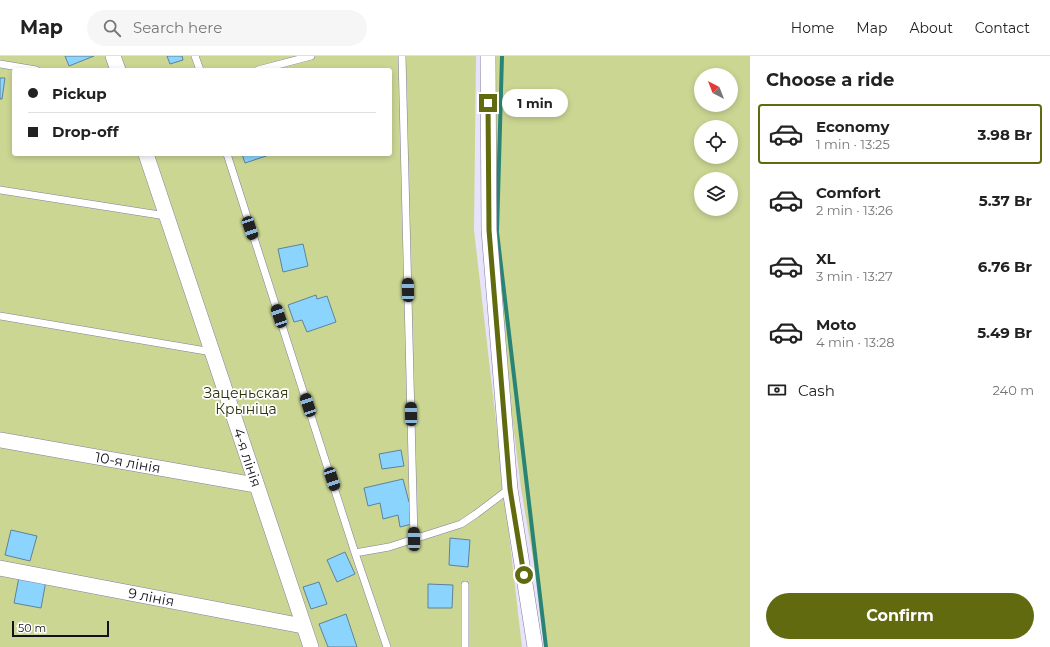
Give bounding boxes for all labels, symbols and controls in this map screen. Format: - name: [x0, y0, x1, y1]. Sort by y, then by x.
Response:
- search box: [87, 10, 367, 46]
- text: Map: [20, 16, 63, 39]
- icon: search: [101, 17, 123, 39]
- text: Search here: [133, 18, 222, 37]
- text: Home: [791, 19, 834, 37]
- text: Map: [856, 19, 887, 37]
- text: About: [909, 19, 953, 37]
- text: Contact: [975, 19, 1030, 37]
- north arrow: [694, 68, 738, 112]
- map controls: [694, 68, 738, 216]
- text: Choose a ride: [766, 69, 894, 91]
- text: Pickup: [52, 84, 107, 103]
- callout: 1 min: [502, 89, 568, 117]
- route end: [479, 94, 497, 112]
- text: 1 min: [517, 95, 553, 111]
- icon: car: [768, 116, 804, 152]
- text: Economy: [816, 117, 889, 136]
- button: locate: [694, 120, 738, 164]
- text: Drop-off: [52, 122, 119, 141]
- text: 3.98 Br: [978, 125, 1032, 144]
- text: 1 min · 13:25: [816, 136, 890, 152]
- button: layers: [694, 172, 738, 216]
- icon: car: [768, 182, 804, 218]
- text: Comfort: [816, 183, 881, 202]
- text: 5.37 Br: [979, 191, 1032, 210]
- text: 2 min · 13:26: [816, 202, 893, 218]
- car: [241, 215, 259, 241]
- icon: car: [768, 248, 804, 284]
- text: XL: [816, 249, 835, 268]
- text: 6.76 Br: [978, 257, 1032, 276]
- text: 3 min · 13:27: [816, 268, 893, 284]
- car: [402, 278, 414, 302]
- car: [270, 303, 288, 329]
- icon: car: [768, 314, 804, 350]
- text: Moto: [816, 315, 856, 334]
- text: 5.49 Br: [977, 323, 1032, 342]
- text: 4 min · 13:28: [816, 334, 895, 350]
- icon: cash: [766, 379, 788, 401]
- text: Cash: [798, 381, 835, 400]
- text: 240 m: [993, 382, 1034, 398]
- park label: Заценьская Крыніца: [204, 384, 288, 418]
- car: [299, 392, 317, 418]
- car: [405, 402, 417, 426]
- street label: 4-я лінія: [229, 426, 266, 489]
- street label: 10-я лінія: [94, 448, 162, 477]
- car: [323, 466, 341, 492]
- car: [408, 527, 420, 551]
- route start: [515, 566, 533, 584]
- street label: 9 лінія: [127, 584, 176, 610]
- button: Confirm: [766, 593, 1034, 639]
- scale bar: [12, 619, 109, 638]
- text: 50 m: [18, 621, 46, 635]

